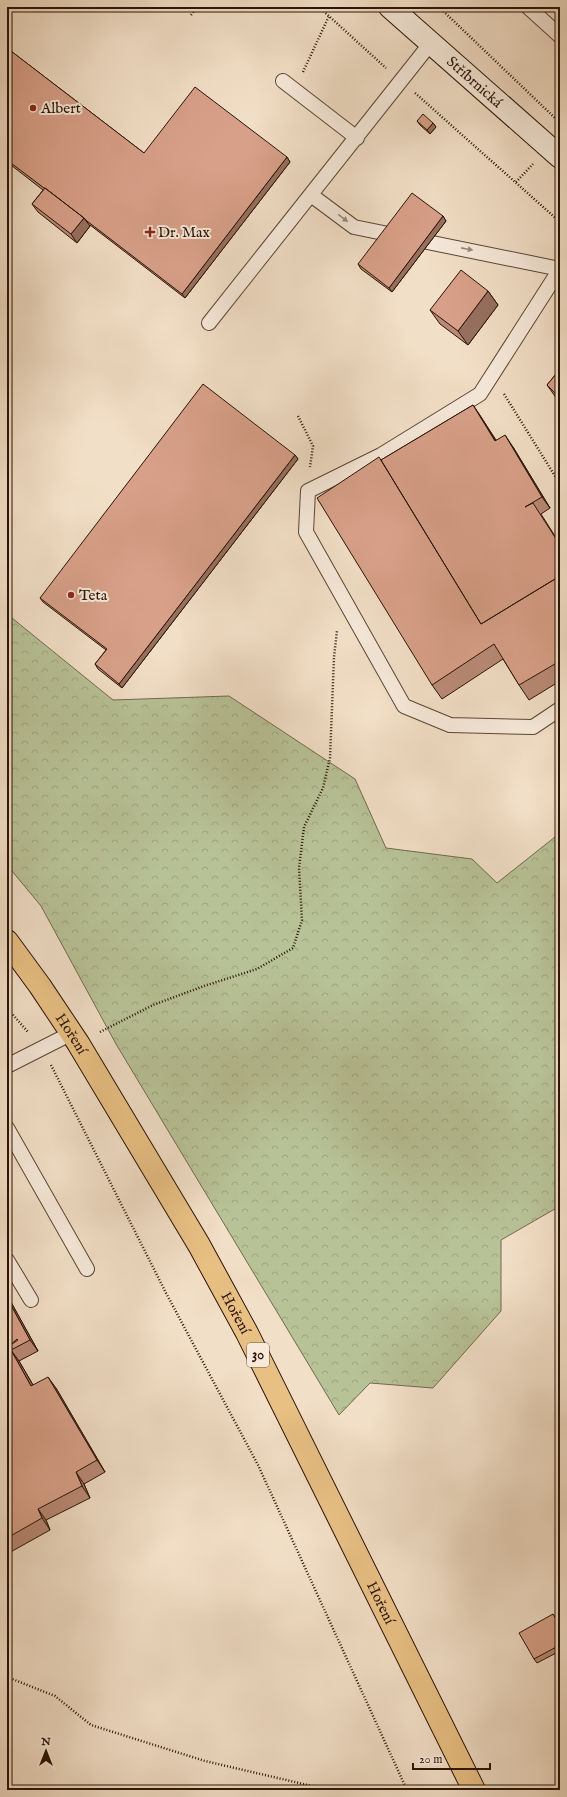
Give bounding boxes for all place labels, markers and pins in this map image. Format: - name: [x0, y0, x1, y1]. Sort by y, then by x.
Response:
- place label: Albert: [40, 99, 81, 118]
- marker: Albert: [28, 103, 38, 113]
- place label: Dr. Max: [158, 223, 210, 242]
- marker: Dr. Max: [145, 227, 155, 237]
- place label: Teta: [79, 586, 108, 605]
- marker: Teta: [66, 590, 76, 600]

